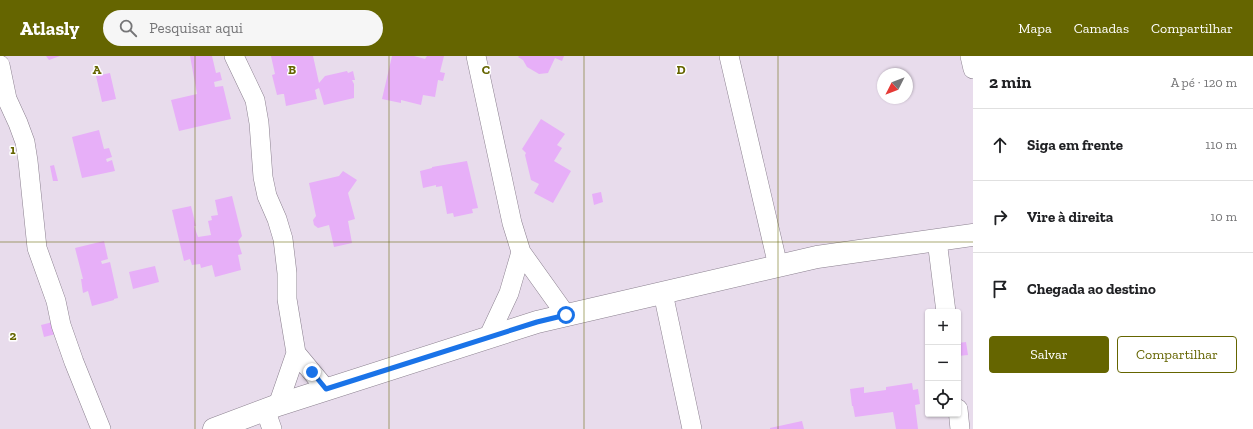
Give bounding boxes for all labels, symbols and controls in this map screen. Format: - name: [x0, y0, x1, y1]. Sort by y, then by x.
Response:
- search box: [103, 10, 383, 46]
- text: Atlasly: [20, 17, 79, 40]
- icon: search: [117, 17, 139, 39]
- text: Pesquisar aqui: [149, 19, 243, 37]
- text: Mapa: [1018, 20, 1052, 37]
- text: Camadas: [1074, 20, 1129, 37]
- text: Compartilhar: [1151, 20, 1233, 37]
- text: A: [93, 62, 102, 77]
- text: B: [288, 62, 296, 77]
- text: C: [482, 62, 490, 77]
- text: D: [676, 62, 686, 77]
- north arrow: [877, 68, 913, 104]
- text: 2 min: [989, 72, 1031, 92]
- text: A pé · 120 m: [1171, 75, 1237, 90]
- icon: ahead: [989, 134, 1011, 156]
- text: Siga em frente: [1027, 136, 1123, 154]
- text: 110 m: [1205, 137, 1237, 152]
- text: 1: [10, 142, 16, 157]
- icon: right: [989, 206, 1011, 228]
- text: Vire à direita: [1027, 208, 1113, 226]
- text: 10 m: [1210, 209, 1237, 224]
- icon: arrive: [989, 278, 1011, 300]
- text: Chegada ao destino: [1027, 280, 1156, 298]
- route start: [557, 306, 575, 324]
- map controls: [925, 309, 961, 417]
- button: +: [925, 309, 961, 345]
- text: 2: [10, 328, 17, 343]
- button: Salvar: [989, 336, 1109, 373]
- button: Compartilhar: [1117, 336, 1237, 373]
- button: −: [925, 345, 961, 381]
- route end: [303, 363, 321, 381]
- button: locate: [925, 381, 961, 417]

